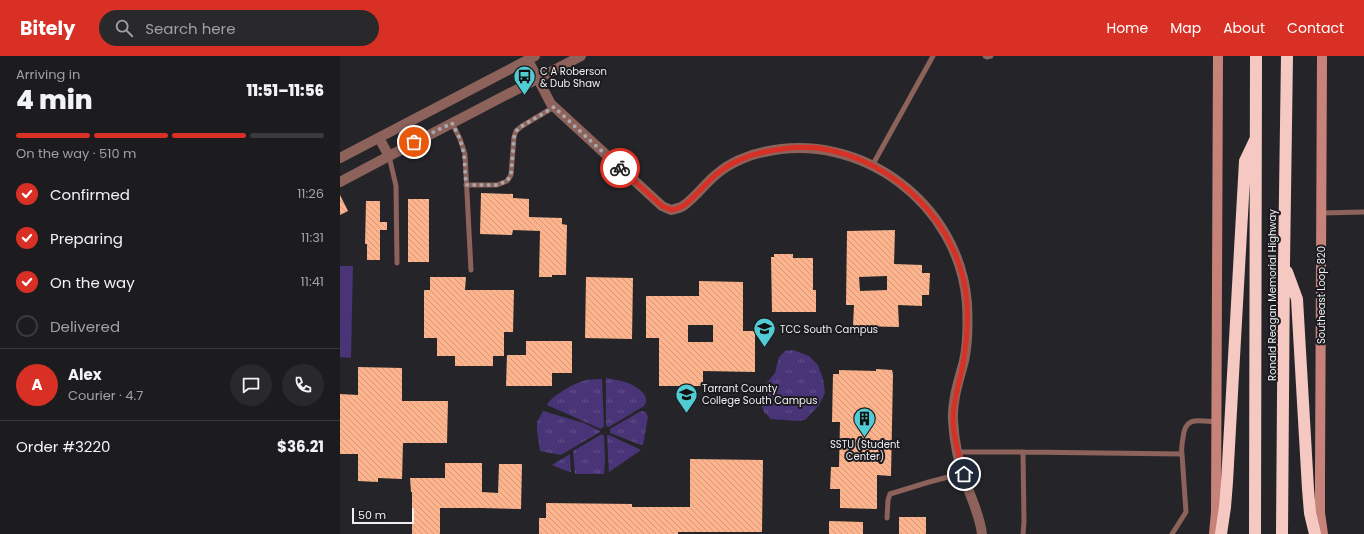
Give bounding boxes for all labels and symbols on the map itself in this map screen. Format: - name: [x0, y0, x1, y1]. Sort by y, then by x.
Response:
- bus stop icon: C A Roberson & Dub Shaw: [511, 64, 537, 97]
- place label: C A Roberson & Dub Shaw: [540, 64, 607, 91]
- pin: [397, 125, 431, 159]
- courier: [600, 148, 640, 188]
- street label: Ronald Reagan Memorial Highway: [1265, 209, 1280, 381]
- street label: Southeast Loop 820: [1314, 246, 1329, 344]
- school or university icon: TCC South Campus: [751, 316, 777, 349]
- place label: TCC South Campus: [780, 322, 878, 337]
- school or university icon: Tarrant County College South Campus: [673, 381, 699, 414]
- place label: Tarrant County College South Campus: [702, 381, 817, 408]
- building icon: SSTU (Student Center): [852, 405, 878, 438]
- place label: SSTU (Student Center): [830, 437, 900, 464]
- pin: [947, 457, 981, 491]
- scale bar: [352, 506, 414, 525]

